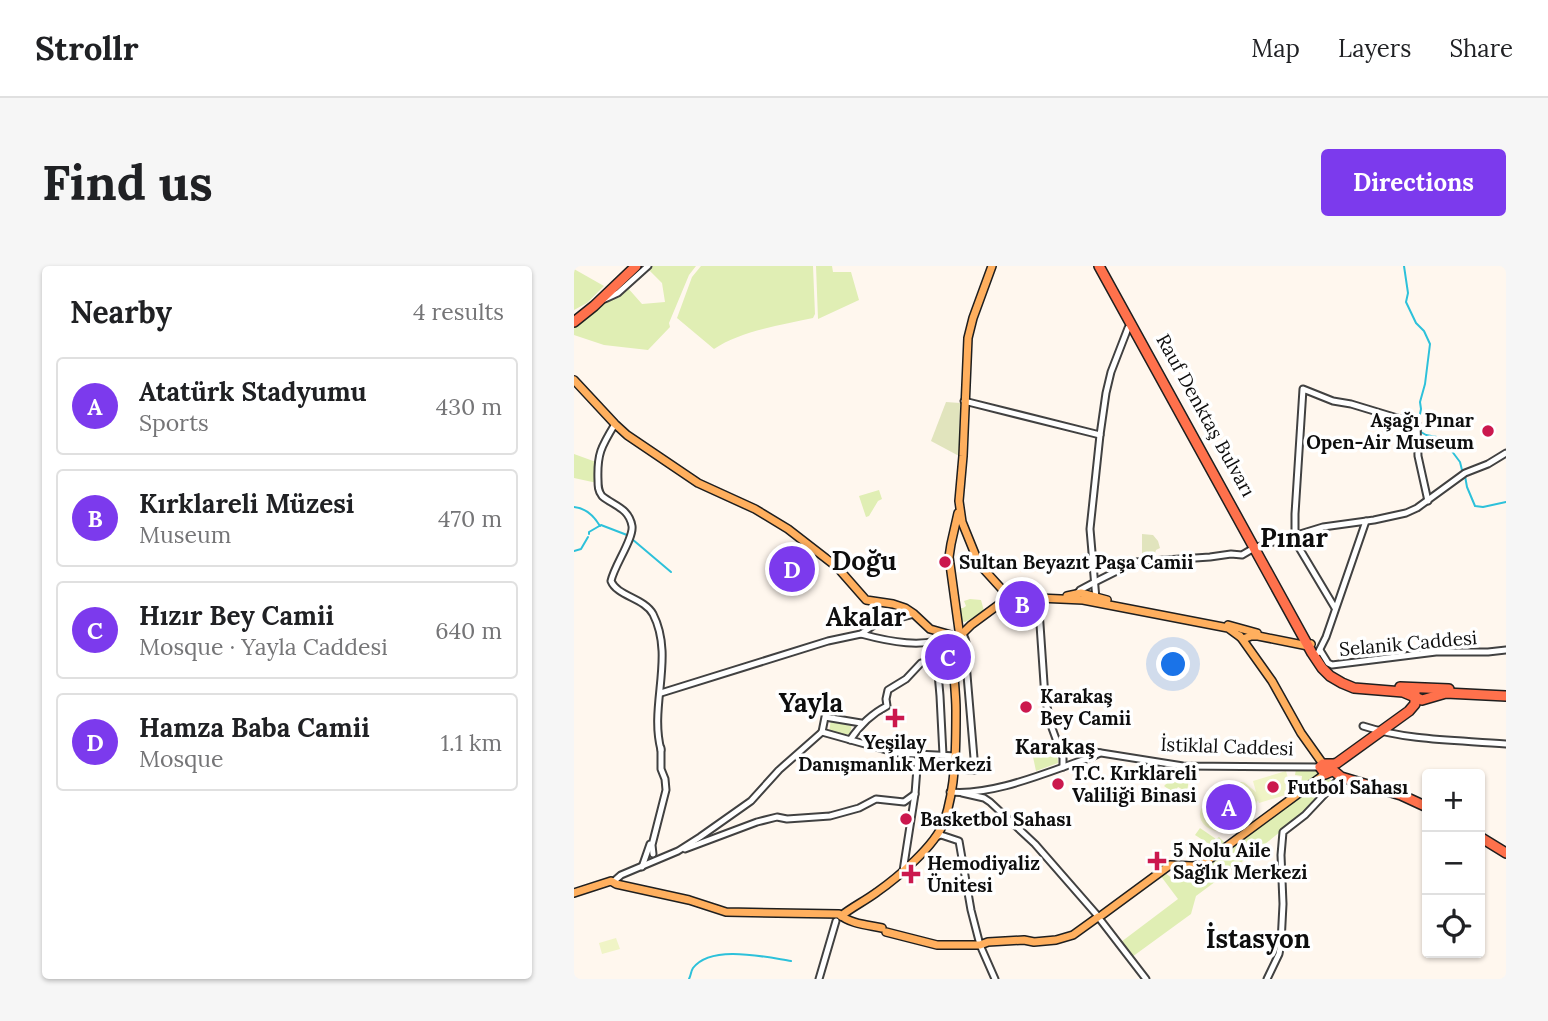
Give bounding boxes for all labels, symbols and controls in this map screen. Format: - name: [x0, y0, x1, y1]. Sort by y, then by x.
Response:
- text: Strollr: [35, 27, 139, 69]
- text: Map: [1251, 33, 1300, 64]
- text: Layers: [1338, 33, 1411, 64]
- text: Share: [1449, 33, 1513, 64]
- button: Directions: [1321, 149, 1506, 216]
- text: Find us: [42, 151, 213, 213]
- text: Nearby: [70, 293, 172, 331]
- text: 4 results: [413, 297, 504, 326]
- street label: Rauf Denktaş Bulvarı: [1151, 329, 1261, 501]
- text: Atatürk Stadyumu: [139, 375, 367, 408]
- text: A: [87, 392, 103, 421]
- text: 430 m: [436, 392, 502, 421]
- text: Sports: [139, 408, 209, 437]
- place label: Aşağı Pınar Open-Air Museum: [1306, 408, 1475, 454]
- marker: Aşağı Pınar Open-Air Museum: [1480, 423, 1496, 439]
- text: Kırklareli Müzesi: [139, 487, 354, 520]
- text: B: [87, 504, 103, 533]
- text: 470 m: [438, 504, 502, 533]
- text: Museum: [139, 520, 231, 549]
- district label: Pınar: [1260, 521, 1328, 554]
- pin: D: [769, 543, 815, 595]
- district label: Doğu: [831, 544, 897, 577]
- place label: Sultan Beyazıt Paşa Camii: [959, 550, 1194, 574]
- marker: Sultan Beyazıt Paşa Camii: [937, 554, 953, 570]
- pin: B: [999, 578, 1045, 630]
- text: Hızır Bey Camii: [139, 599, 334, 632]
- district label: Akalar: [826, 600, 907, 633]
- text: C: [87, 616, 103, 645]
- text: 640 m: [435, 616, 502, 645]
- street label: Selanik Caddesi: [1338, 625, 1478, 661]
- pin: C: [925, 631, 971, 683]
- text: Mosque · Yayla Caddesi: [139, 632, 388, 661]
- your location: [1156, 647, 1190, 681]
- place label: Karakaş Bey Camii: [1040, 684, 1131, 730]
- district label: Yayla: [779, 686, 844, 719]
- marker: Karakaş Bey Camii: [1018, 699, 1034, 715]
- marker: Yeşilay Danışmanlık Merkezi: [885, 708, 905, 728]
- text: Hamza Baba Camii: [139, 711, 370, 744]
- text: D: [86, 728, 104, 757]
- text: 1.1 km: [441, 728, 502, 757]
- place label: Yeşilay Danışmanlık Merkezi: [798, 730, 992, 776]
- street label: İstiklal Caddesi: [1160, 732, 1294, 760]
- district label: Karakaş: [1015, 733, 1095, 760]
- text: Mosque: [139, 744, 224, 773]
- place label: T.C. Kırklareli Valiliği Binasi: [1072, 761, 1197, 807]
- map controls: [1422, 769, 1485, 958]
- button: +: [1422, 769, 1485, 832]
- place label: Futbol Sahası: [1287, 775, 1408, 799]
- marker: T.C. Kırklareli Valiliği Binasi: [1050, 776, 1066, 792]
- marker: Futbol Sahası: [1265, 779, 1281, 795]
- pin: A: [1206, 781, 1252, 833]
- place label: Basketbol Sahası: [920, 807, 1072, 831]
- marker: Basketbol Sahası: [898, 811, 914, 827]
- button: −: [1422, 832, 1485, 895]
- place label: 5 Nolu Aile Sağlık Merkezi: [1173, 838, 1307, 884]
- place label: Hemodiyaliz Ünitesi: [927, 851, 1040, 897]
- marker: 5 Nolu Aile Sağlık Merkezi: [1147, 851, 1167, 871]
- marker: Hemodiyaliz Ünitesi: [901, 864, 921, 884]
- button: locate: [1422, 895, 1485, 958]
- district label: İstasyon: [1206, 922, 1311, 955]

